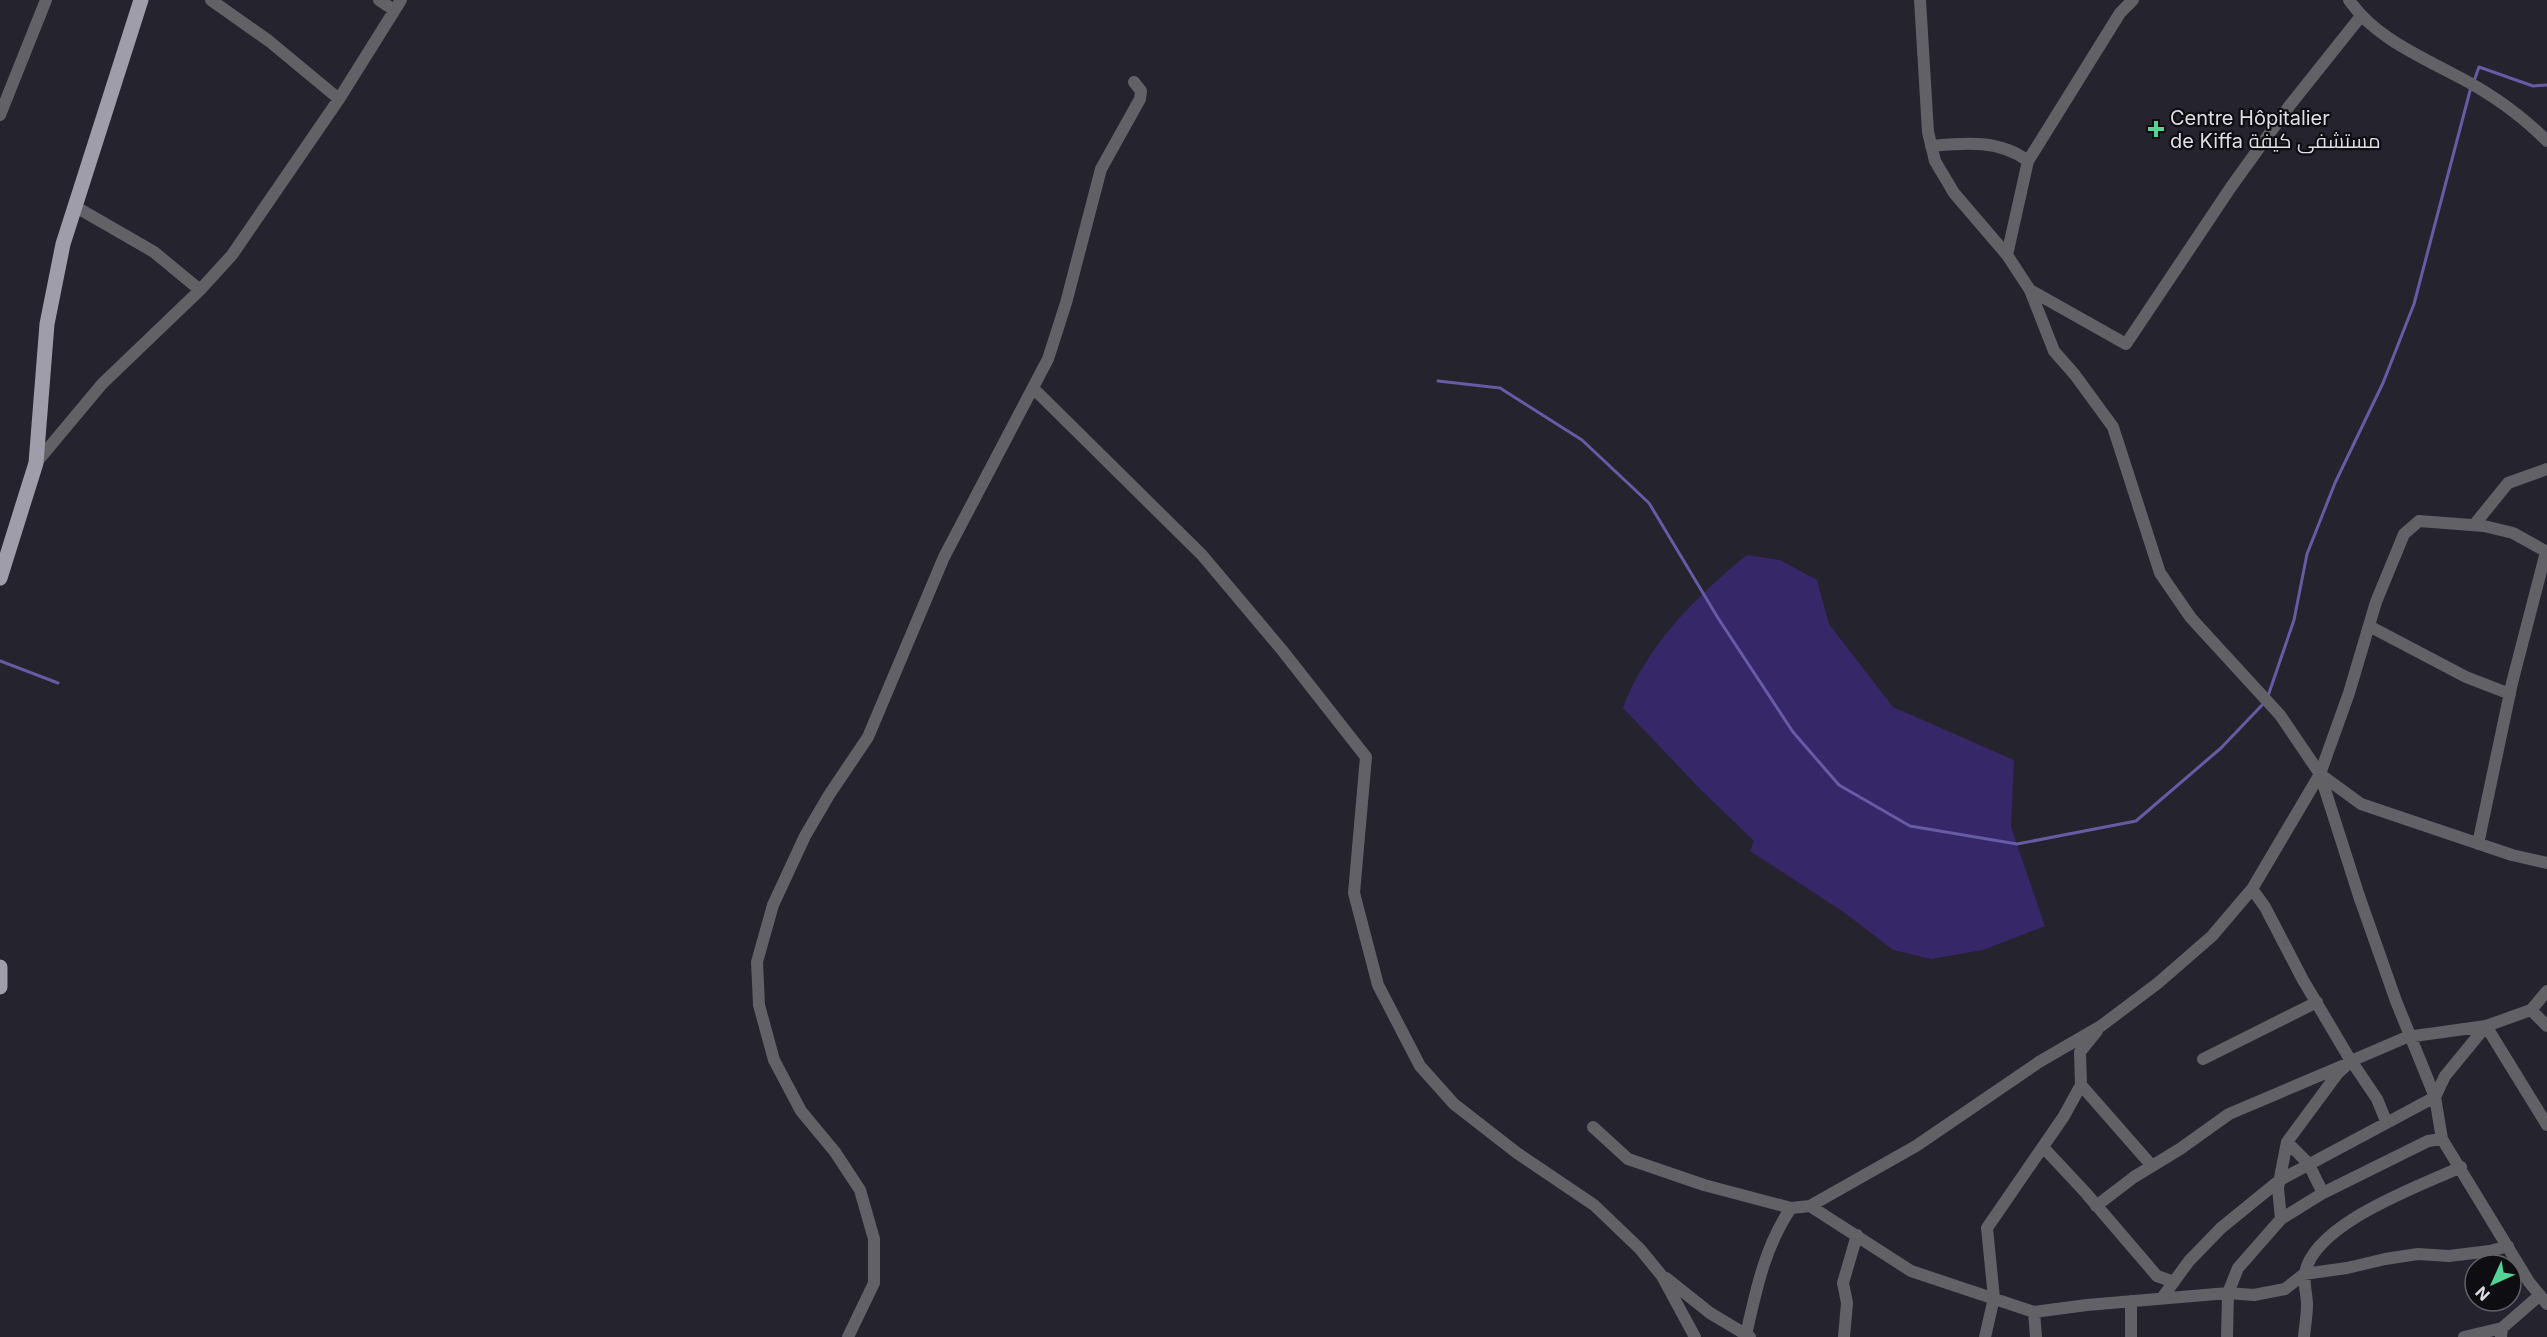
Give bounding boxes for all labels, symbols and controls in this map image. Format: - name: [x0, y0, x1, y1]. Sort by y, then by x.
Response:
- place label: Centre Hôpitalier de Kiffa مستشفى كيفة: [2170, 106, 2381, 154]
- marker: Centre Hôpitalier de Kiffa مستشفى كيفة: [2147, 120, 2165, 138]
- north arrow: [2463, 1253, 2523, 1313]
- text: N: [2471, 1282, 2494, 1305]

